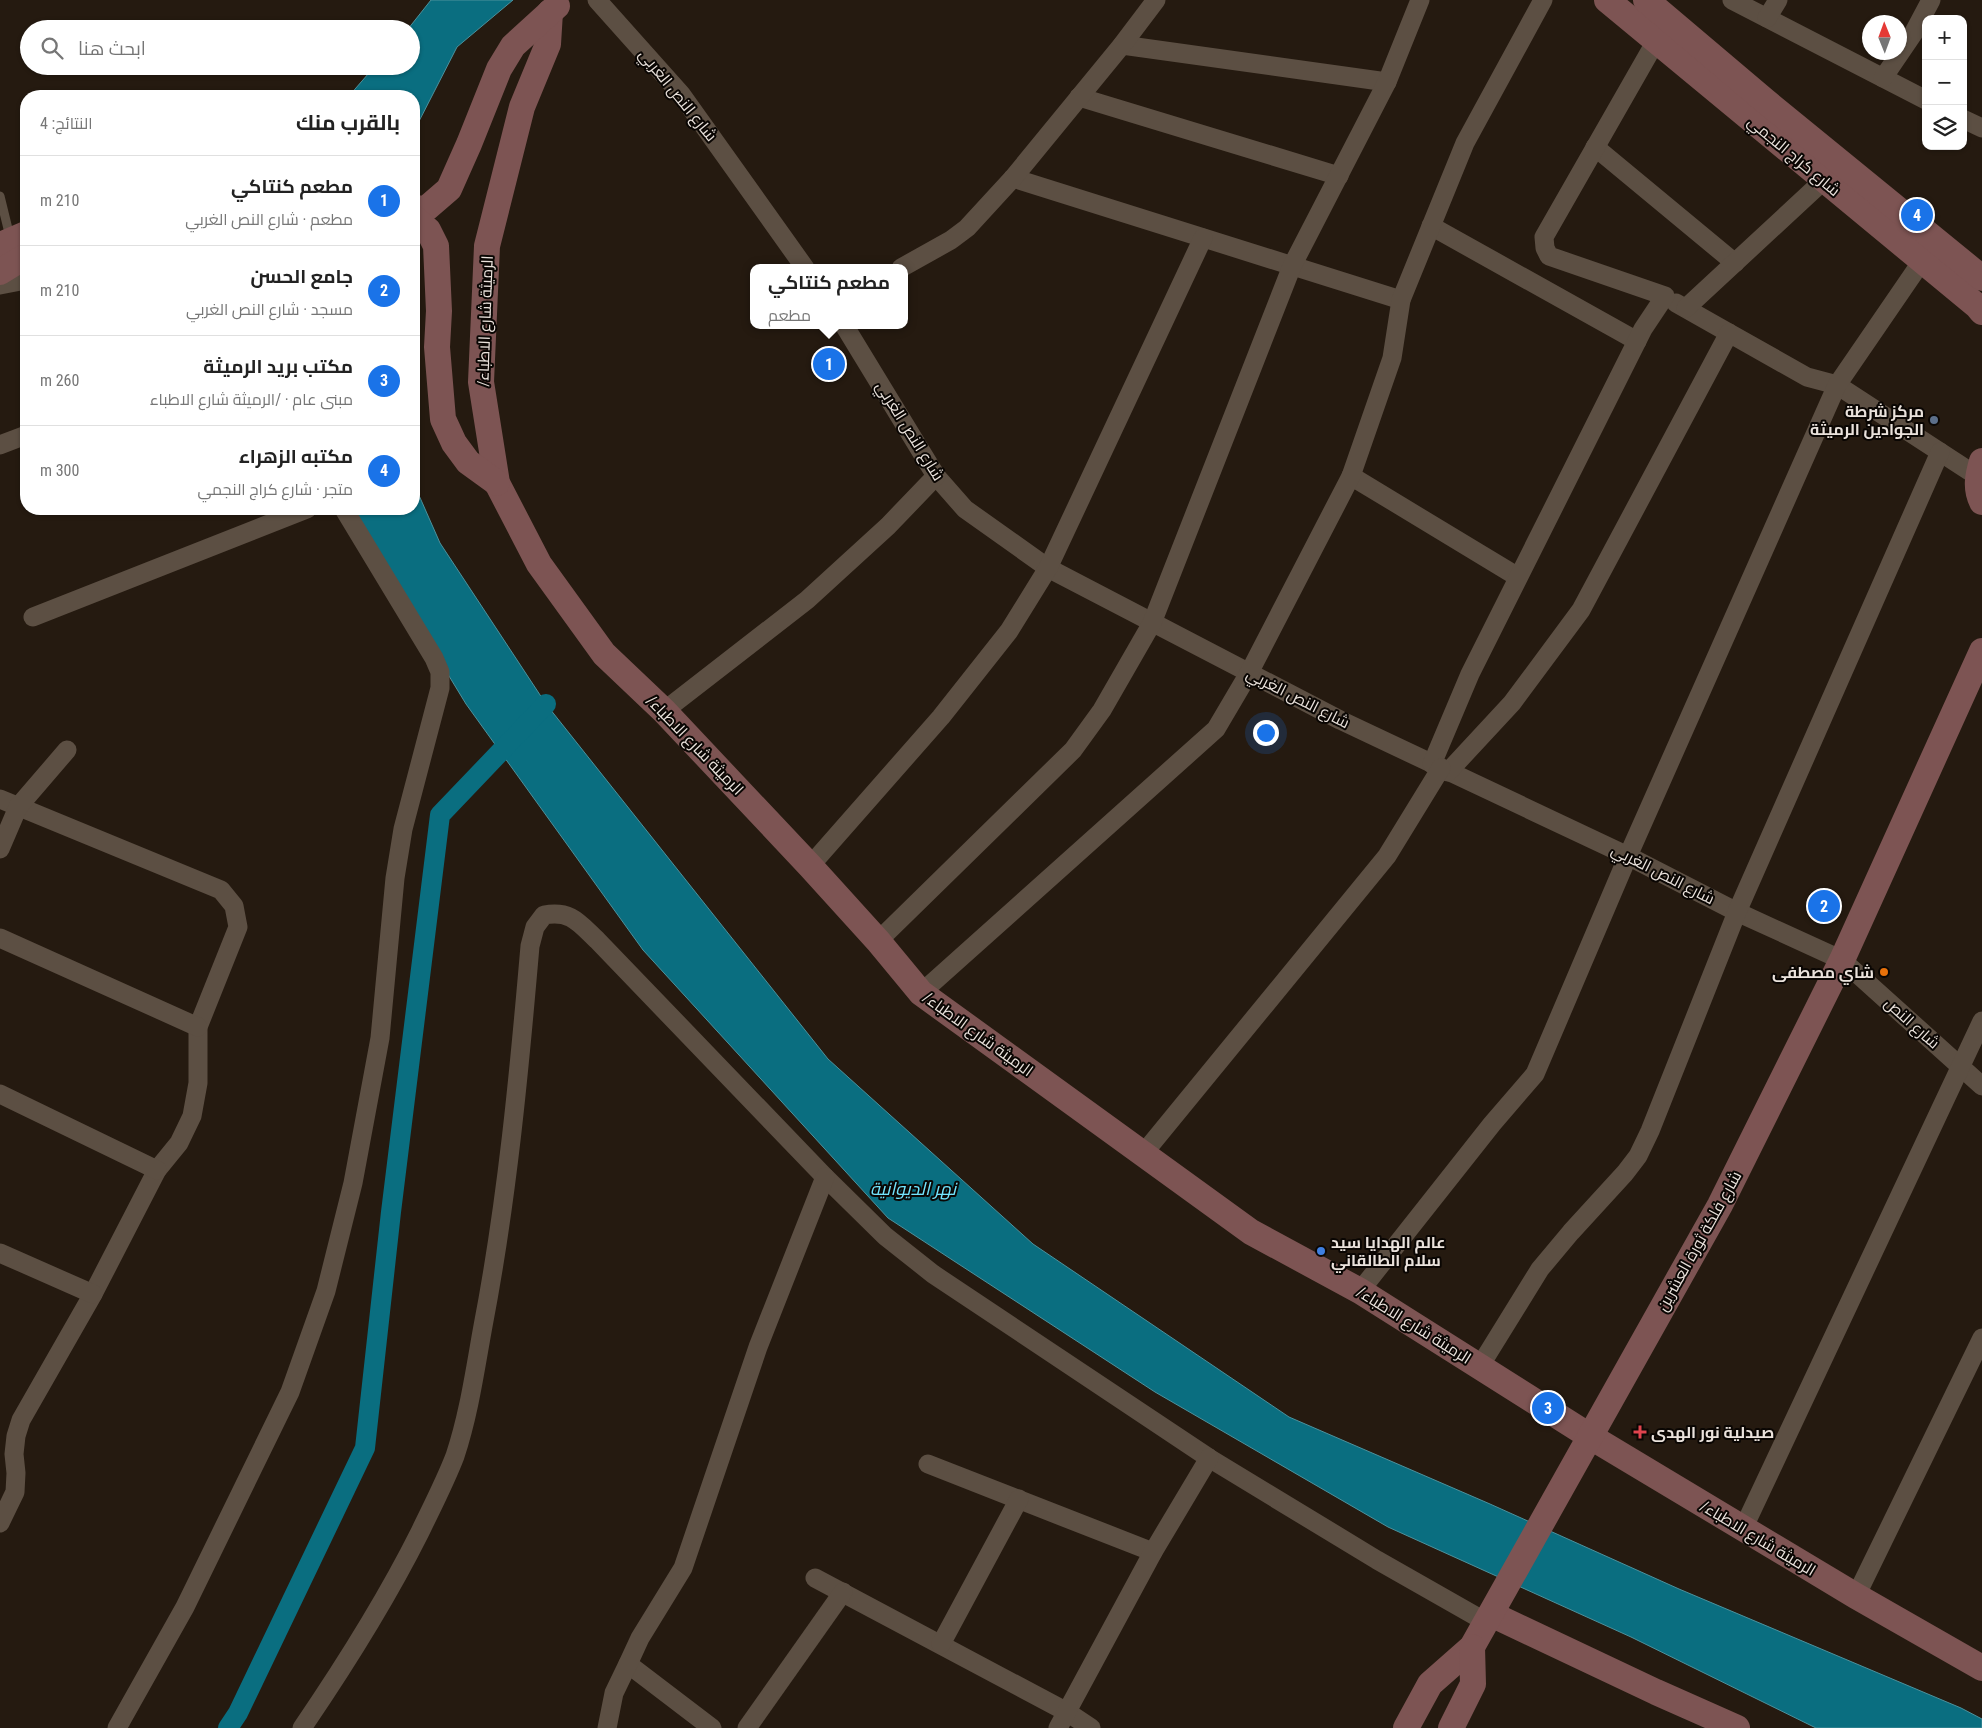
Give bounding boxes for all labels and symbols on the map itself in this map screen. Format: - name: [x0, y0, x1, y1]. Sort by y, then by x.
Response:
- north arrow: [1862, 15, 1907, 60]
- street label: شارع النص الغربي: [632, 45, 721, 148]
- street label: شارع كراج النجمي: [1741, 112, 1844, 203]
- pin: 4: [1901, 196, 1933, 234]
- street label: /الرميثة شارع الاطباء: [473, 255, 499, 387]
- pin: 1: [813, 345, 845, 383]
- street label: شارع النص الغربي: [868, 378, 948, 486]
- place label: مركز شرطة الجوادين الرميثة: [1810, 402, 1924, 439]
- marker: مركز شرطة الجوادين الرميثة: [1928, 414, 1940, 426]
- street label: شارع النص الغربي: [1241, 664, 1353, 736]
- street label: /الرميثة شارع الاطباء: [641, 691, 747, 800]
- your location: [1253, 720, 1279, 746]
- street label: شارع النص الغربي: [1606, 840, 1718, 912]
- pin: 2: [1808, 887, 1840, 925]
- place label: شاي مصطفى: [1772, 963, 1874, 985]
- marker: شاي مصطفى: [1878, 966, 1890, 978]
- street label: /الرميثة شارع الاطباء: [918, 988, 1037, 1082]
- street label: شارع النص: [1879, 993, 1943, 1054]
- street label: شارع فلكة ثورة العشرين: [1653, 1168, 1747, 1315]
- water label: نهر الديوانية: [870, 1178, 958, 1200]
- place label: عالم الهدايا سيد سلام الطالقاني: [1331, 1233, 1445, 1273]
- marker: عالم الهدايا سيد سلام الطالقاني: [1315, 1245, 1327, 1257]
- street label: /الرميثة شارع الاطباء: [1352, 1282, 1475, 1370]
- pin: 3: [1532, 1389, 1564, 1427]
- place label: صيدلية نور الهدى: [1651, 1423, 1774, 1442]
- marker: صيدلية نور الهدى: [1633, 1425, 1647, 1439]
- street label: /الرميثة شارع الاطباء: [1696, 1496, 1819, 1582]

